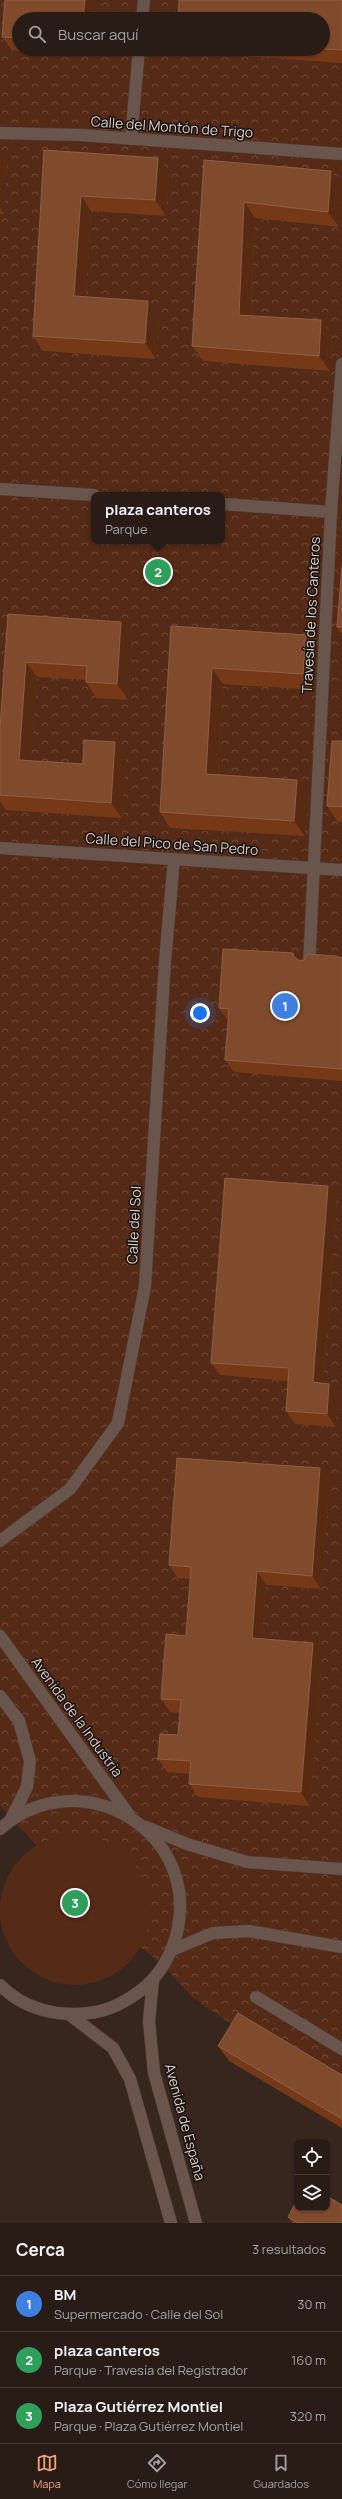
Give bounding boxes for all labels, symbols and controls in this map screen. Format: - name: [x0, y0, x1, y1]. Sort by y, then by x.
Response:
- search box: [12, 12, 330, 56]
- icon: search: [26, 23, 48, 45]
- text: Buscar aquí: [58, 24, 139, 45]
- street label: Calle del Montón de Trigo: [90, 111, 254, 142]
- popup: [91, 492, 225, 544]
- text: plaza canteros: [105, 499, 211, 520]
- text: Parque: [105, 520, 148, 538]
- street label: Travesía de los Canteros: [297, 536, 324, 694]
- pin: 2: [145, 557, 171, 587]
- street label: Calle del Pico de San Pedro: [85, 828, 259, 859]
- pin: 1: [272, 991, 298, 1021]
- your location: [190, 1003, 210, 1023]
- street label: Calle del Sol: [122, 1186, 145, 1264]
- street label: Avenida de la Industria: [27, 1653, 127, 1781]
- pin: 3: [62, 1888, 88, 1918]
- street label: Avenida de España: [161, 2061, 210, 2182]
- map controls: [294, 2139, 330, 2211]
- button: locate: [294, 2139, 330, 2175]
- button: layers: [294, 2175, 330, 2211]
- text: Cerca: [16, 2238, 65, 2261]
- text: 3 resultados: [252, 2240, 326, 2258]
- text: BM: [54, 2284, 76, 2305]
- text: 1: [26, 2295, 32, 2313]
- text: 30 m: [297, 2295, 326, 2313]
- text: Supermercado · Calle del Sol: [54, 2305, 223, 2323]
- text: plaza canteros: [54, 2340, 160, 2361]
- text: 2: [25, 2351, 33, 2369]
- text: 160 m: [291, 2351, 326, 2369]
- text: Parque · Travesía del Registrador: [54, 2361, 248, 2379]
- text: Plaza Gutiérrez Montiel: [54, 2396, 223, 2417]
- text: 3: [25, 2407, 33, 2425]
- text: 320 m: [290, 2407, 326, 2425]
- text: Parque · Plaza Gutiérrez Montiel: [54, 2417, 243, 2435]
- tab: Mapa: [33, 2452, 61, 2491]
- tab: Cómo llegar: [127, 2452, 187, 2491]
- tab: Guardados: [253, 2452, 309, 2491]

